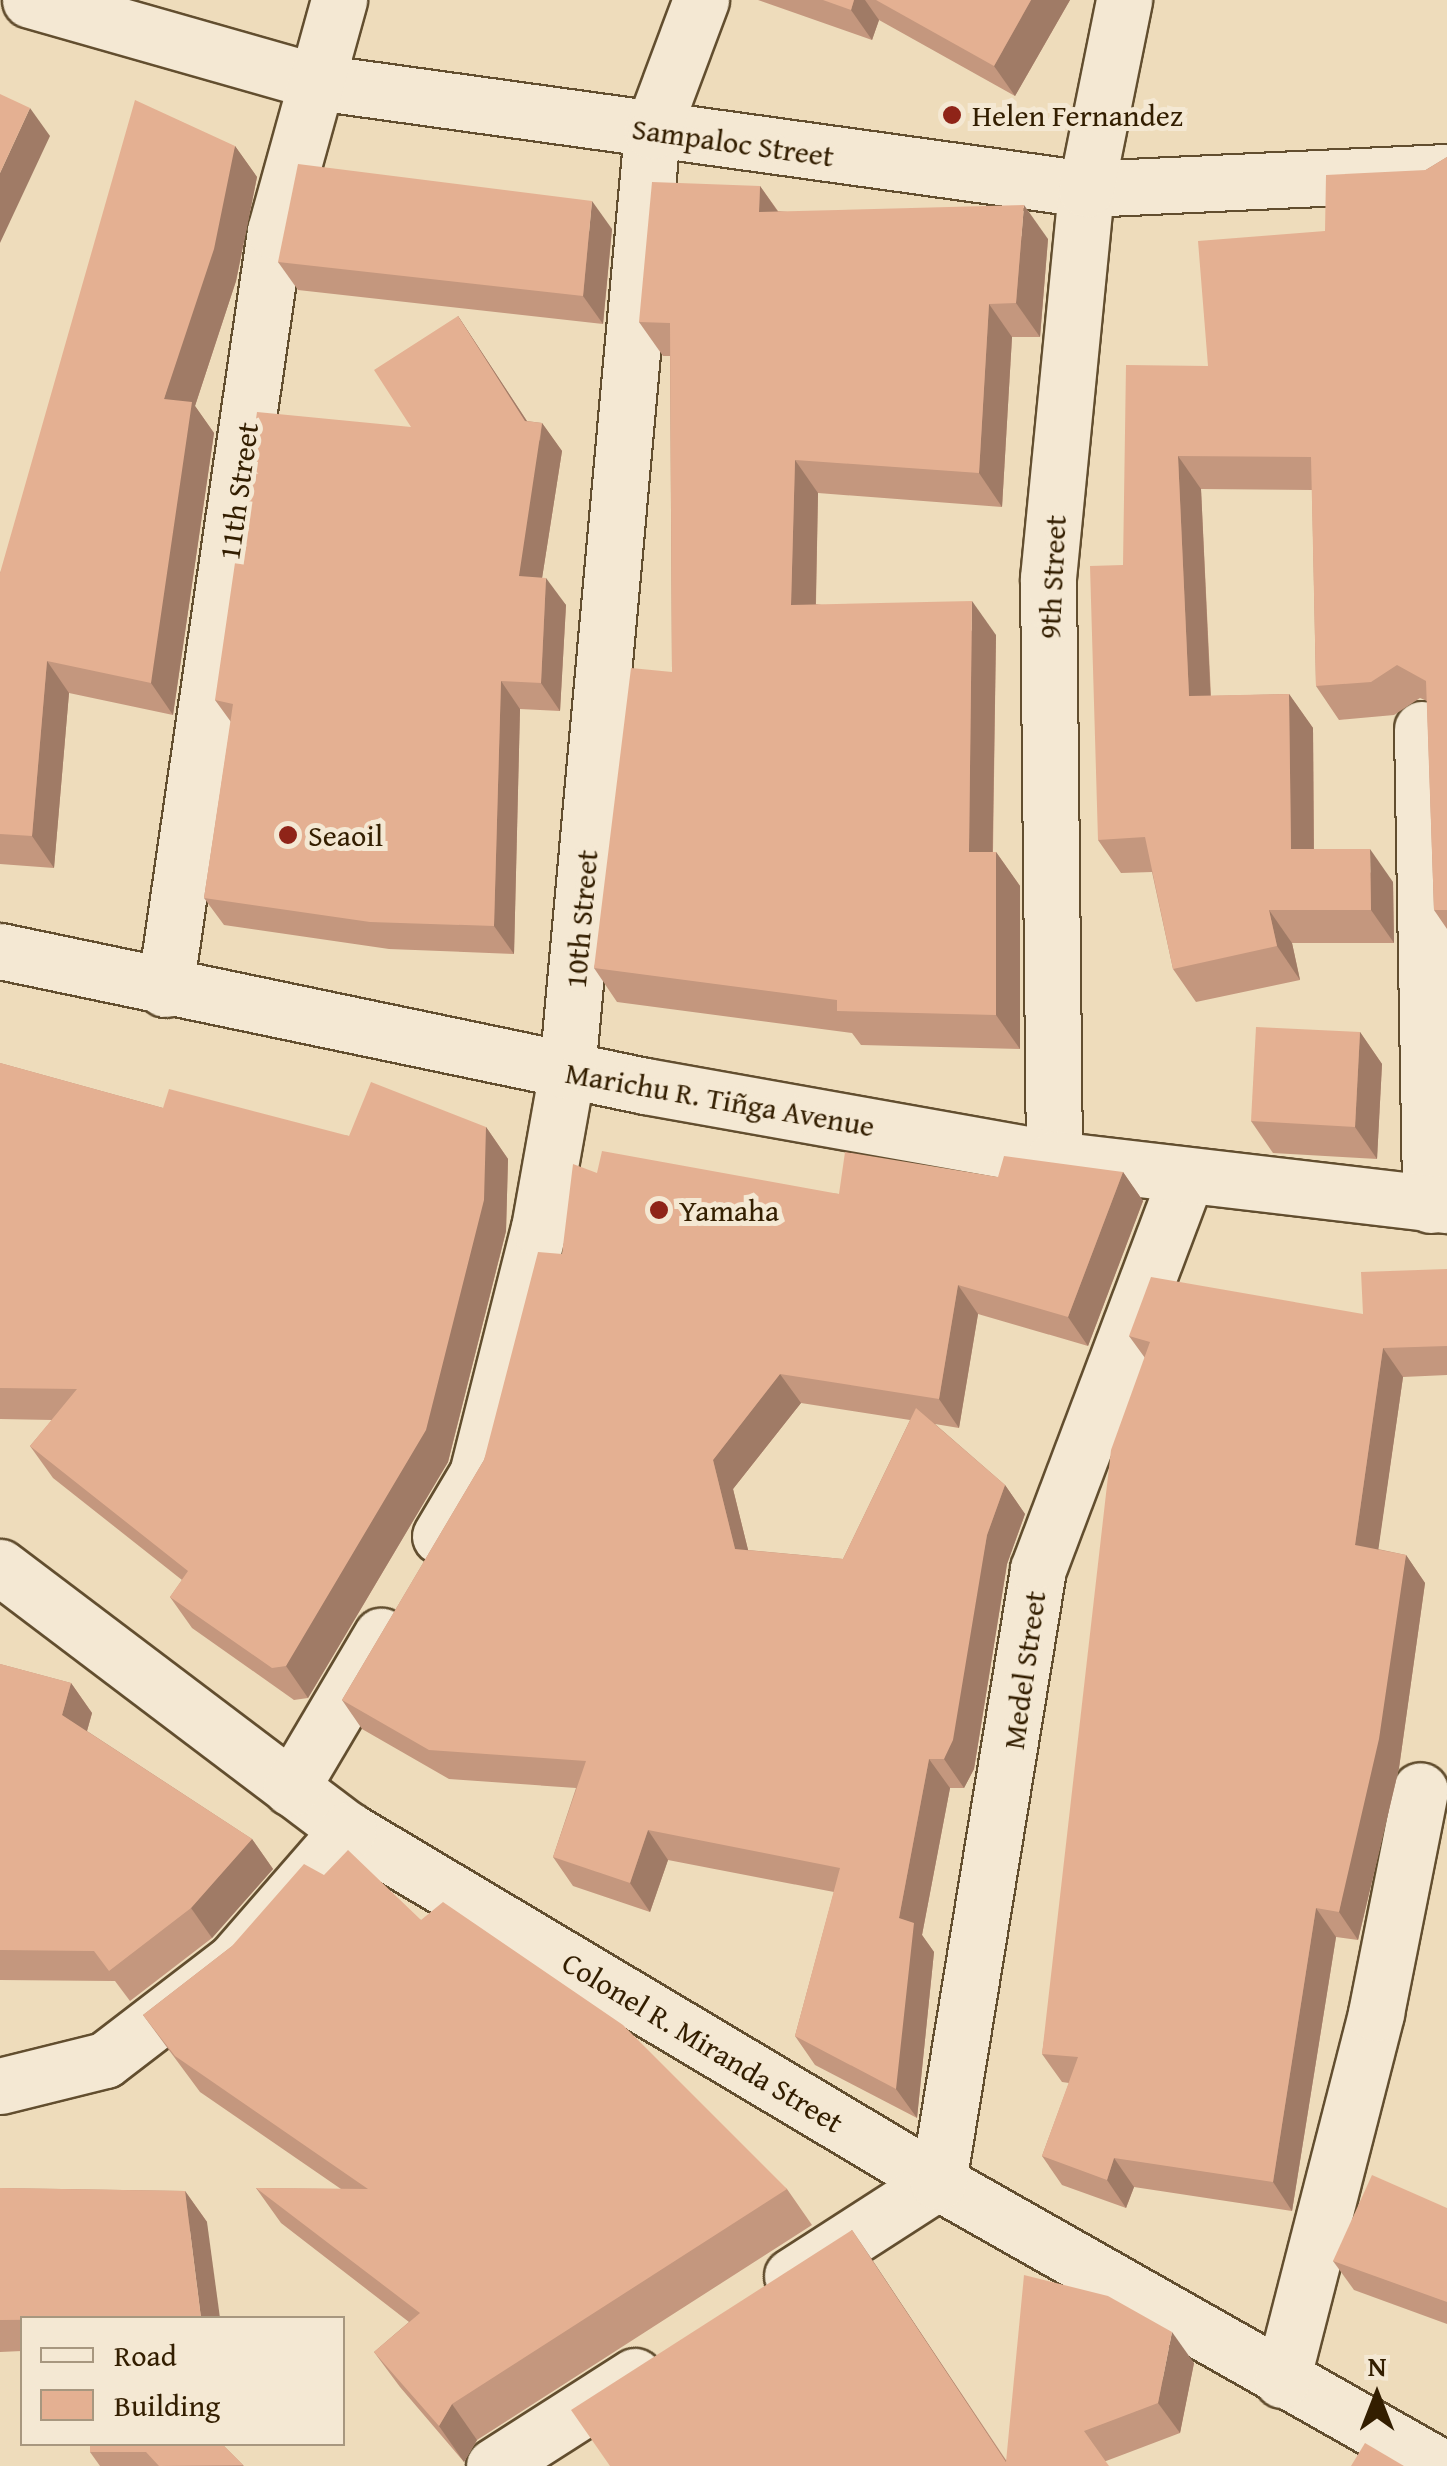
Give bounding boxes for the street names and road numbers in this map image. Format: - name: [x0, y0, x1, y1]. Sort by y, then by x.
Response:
- street label: Sampaloc Street: [630, 110, 836, 174]
- street label: 11th Street: [211, 420, 265, 562]
- street label: 9th Street: [1031, 514, 1073, 640]
- street label: 10th Street: [557, 848, 605, 990]
- street label: Marichu R. Tiñga Avenue: [563, 1054, 877, 1144]
- street label: Medel Street: [995, 1588, 1053, 1752]
- street label: Colonel R. Miranda Street: [556, 1944, 850, 2140]

